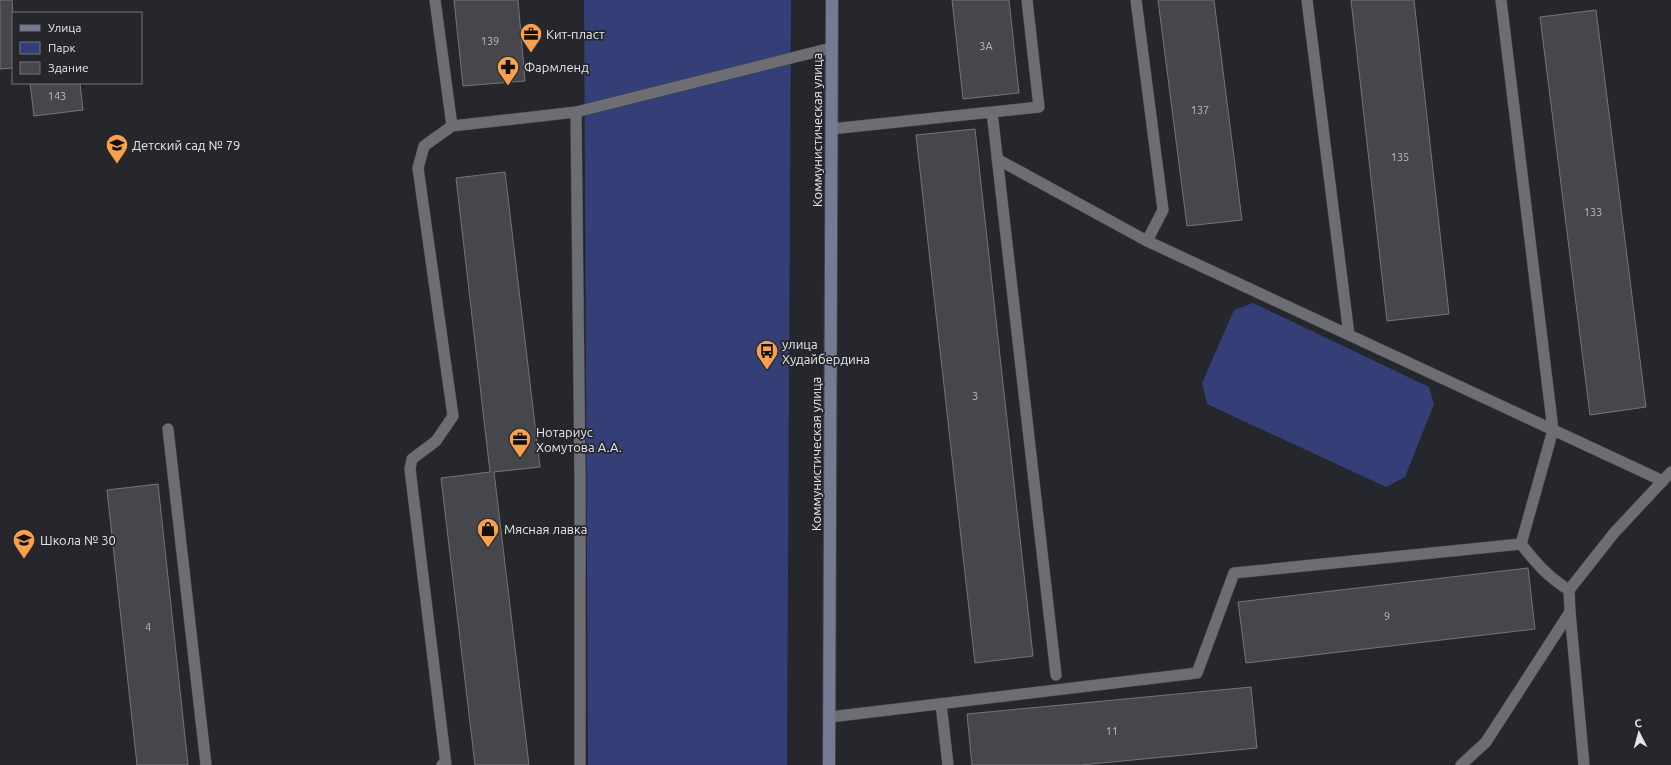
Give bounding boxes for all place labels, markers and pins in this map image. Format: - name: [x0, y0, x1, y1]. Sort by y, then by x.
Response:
- office icon: Кит-пласт: [518, 21, 544, 54]
- place label: Кит-пласт: [546, 27, 605, 41]
- pharmacy icon: Фармленд: [495, 54, 521, 87]
- place label: Фармленд: [524, 60, 589, 74]
- school or university icon: Детский сад № 79: [104, 132, 130, 165]
- place label: Детский сад № 79: [132, 138, 240, 152]
- place label: улица Худайбердина: [782, 337, 870, 366]
- bus stop icon: улица Худайбердина: [754, 338, 780, 371]
- place label: Нотариус Хомутова А.А.: [536, 425, 622, 454]
- office icon: Нотариус Хомутова А.А.: [507, 426, 533, 459]
- shop icon: Мясная лавка: [475, 516, 501, 549]
- place label: Мясная лавка: [504, 522, 587, 536]
- school or university icon: Школа № 30: [11, 527, 37, 560]
- place label: Школа № 30: [40, 533, 116, 547]

